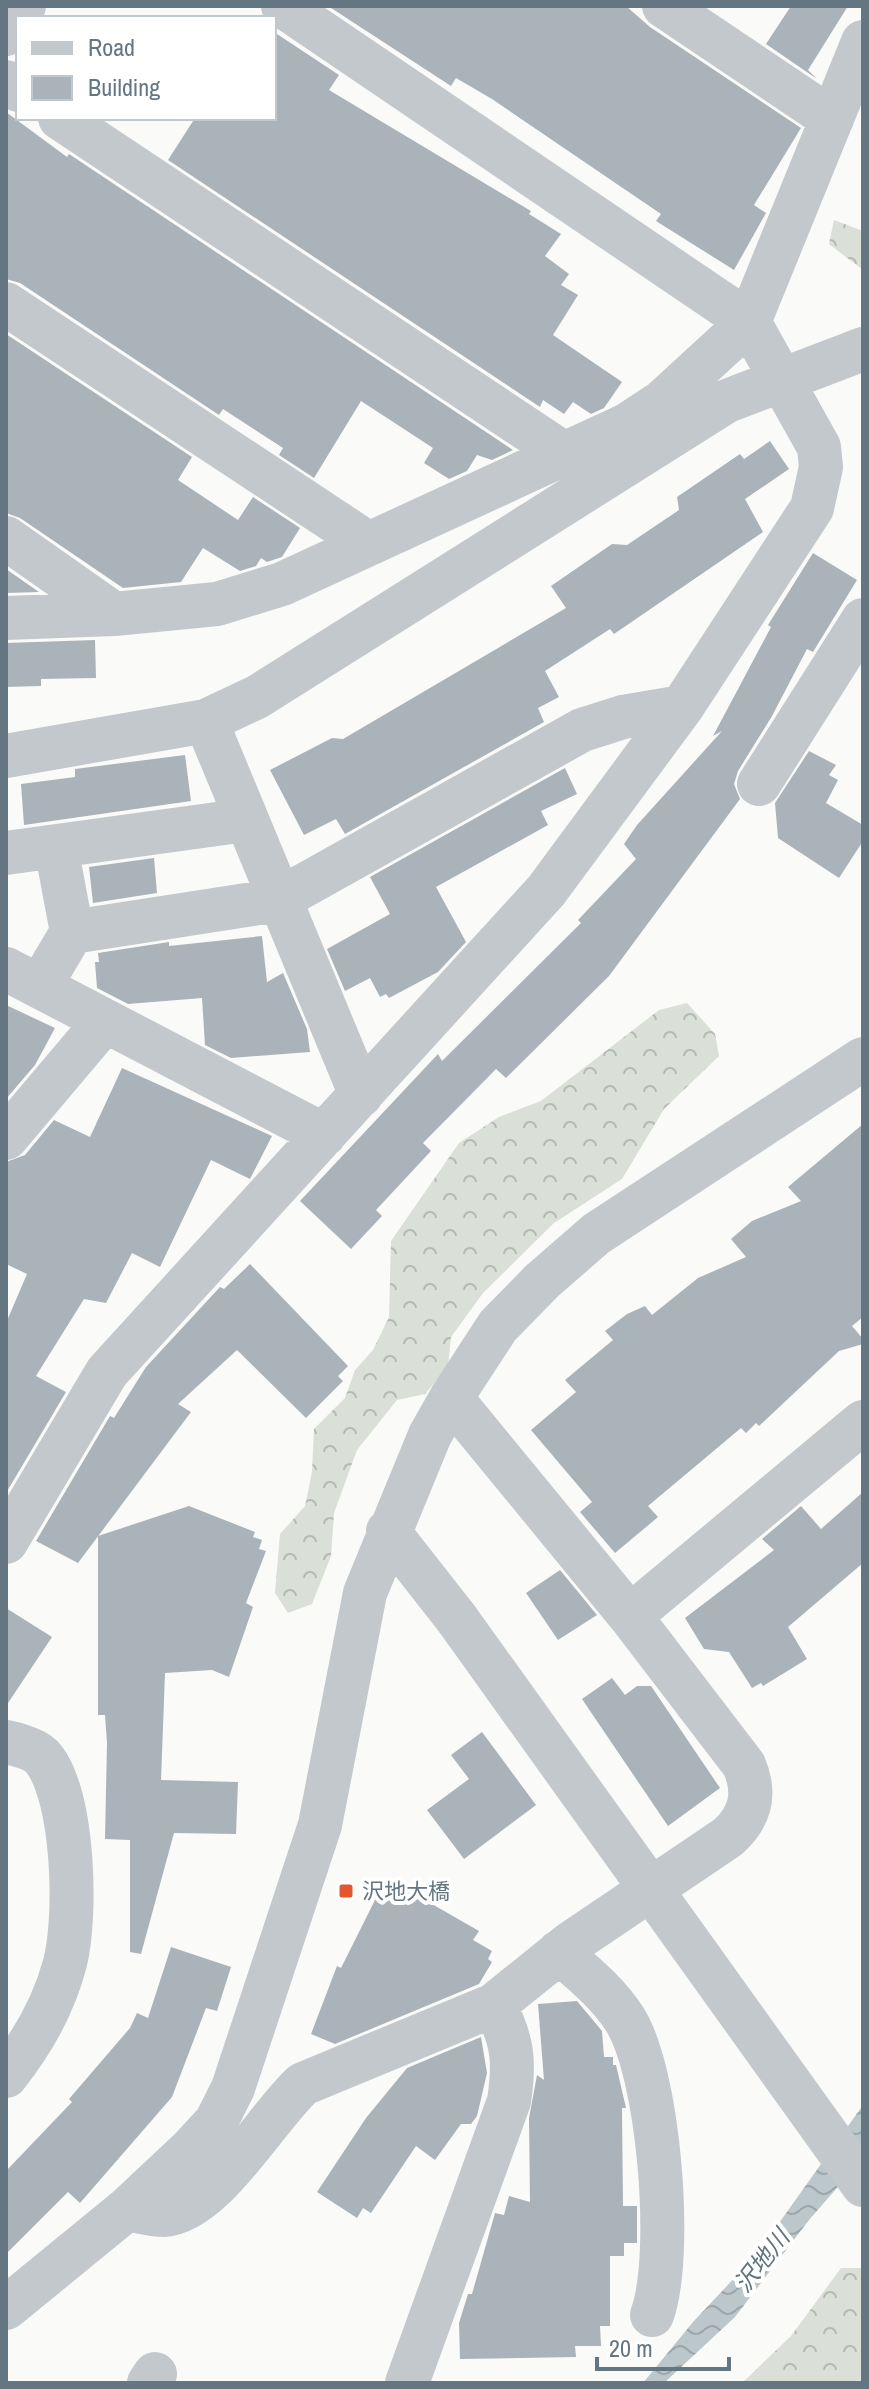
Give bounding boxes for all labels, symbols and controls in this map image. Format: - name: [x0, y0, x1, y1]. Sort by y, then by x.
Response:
- legend: [16, 16, 276, 120]
- text: Road: [88, 31, 135, 63]
- text: Building: [88, 71, 160, 103]
- place label: 沢地大橋: [362, 1876, 450, 1906]
- marker: 沢地大橋: [337, 1882, 355, 1900]
- water label: 沢地川: [726, 2220, 798, 2299]
- scale bar: [597, 2321, 729, 2371]
- text: 20 m: [609, 2332, 653, 2364]

